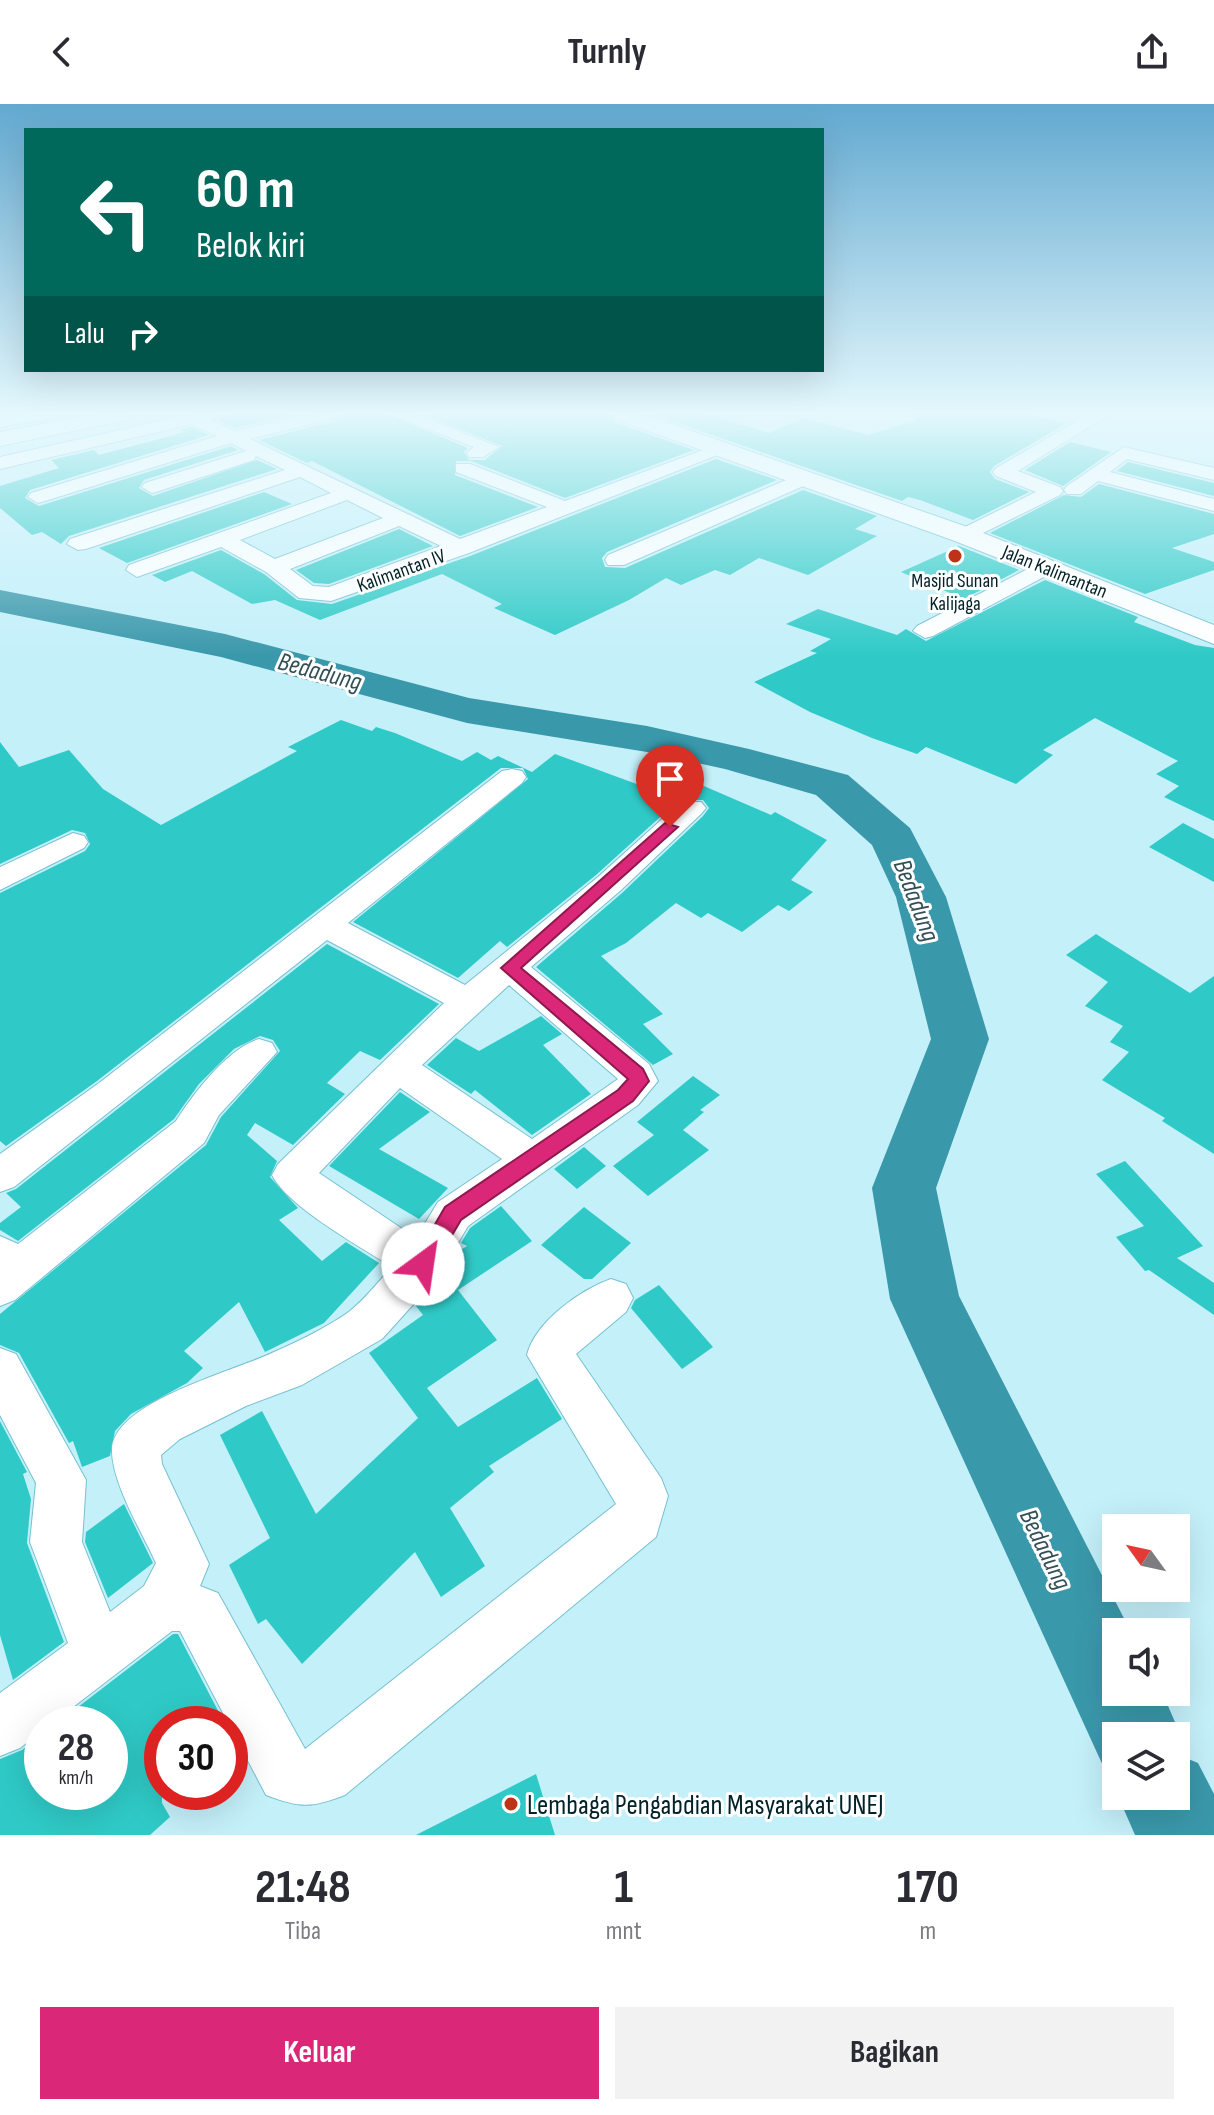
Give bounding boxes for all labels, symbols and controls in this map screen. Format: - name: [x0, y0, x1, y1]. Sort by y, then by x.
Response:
- icon: back: [40, 30, 84, 74]
- icon: share: [1130, 30, 1174, 74]
- text: Turnly: [568, 31, 646, 74]
- text: 60 m: [196, 157, 295, 224]
- icon: left: [64, 160, 168, 264]
- text: Belok kiri: [196, 225, 305, 268]
- icon: right: [121, 312, 165, 356]
- text: Lalu: [64, 316, 105, 352]
- street label: Jalan Kalimantan: [998, 540, 1111, 604]
- street label: Kalimantan IV: [354, 544, 449, 598]
- marker: Masjid Sunan Kalijaga: [946, 547, 964, 565]
- place label: Masjid Sunan Kalijaga: [911, 569, 999, 616]
- water label: Bedadung: [274, 646, 365, 699]
- pin: [636, 745, 704, 827]
- icon: arrive: [648, 757, 692, 801]
- water label: Bedadung: [886, 855, 946, 946]
- position arrow: [381, 1222, 465, 1306]
- water label: Bedadung: [1012, 1505, 1077, 1595]
- north arrow: [1102, 1514, 1190, 1602]
- map controls: [1102, 1514, 1190, 1810]
- button: sound: [1102, 1618, 1190, 1706]
- speed limit sign: 30: [144, 1706, 248, 1810]
- button: layers: [1102, 1722, 1190, 1810]
- text: 28: [58, 1724, 94, 1772]
- text: km/h: [59, 1766, 93, 1790]
- place label: Lembaga Pengabdian Masyarakat UNEJ: [527, 1789, 884, 1822]
- marker: Lembaga Pengabdian Masyarakat UNEJ: [502, 1795, 520, 1813]
- text: 21:48: [255, 1859, 351, 1916]
- text: 1: [614, 1859, 633, 1916]
- text: 170: [897, 1859, 959, 1916]
- text: Tiba: [285, 1916, 321, 1947]
- text: mnt: [606, 1916, 642, 1947]
- text: m: [920, 1916, 936, 1947]
- button: Keluar: [40, 2007, 599, 2099]
- button: Bagikan: [615, 2007, 1174, 2099]

